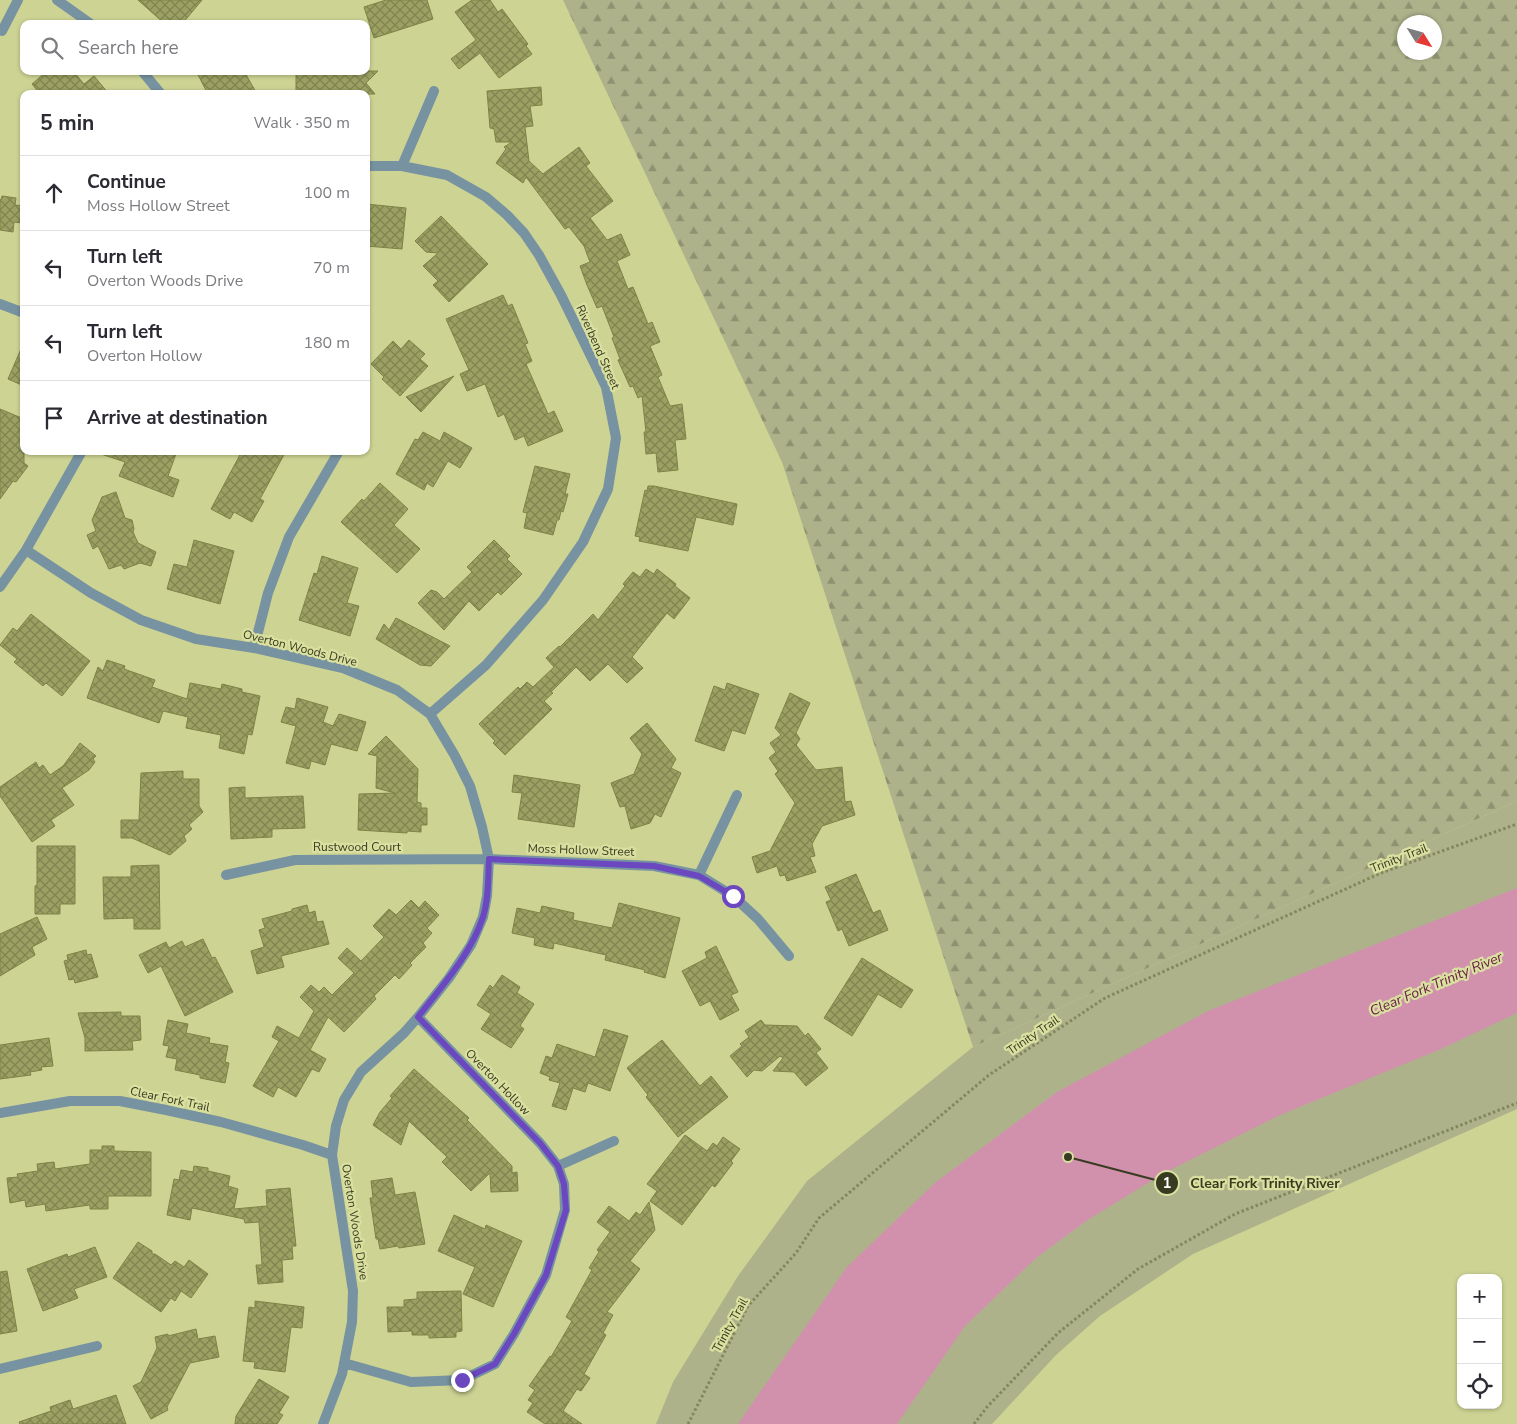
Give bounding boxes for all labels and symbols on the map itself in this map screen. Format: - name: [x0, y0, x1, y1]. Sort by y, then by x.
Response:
- north arrow: [1397, 15, 1442, 60]
- street label: Riverbend Street: [572, 302, 624, 392]
- street label: Overton Woods Drive: [241, 626, 359, 670]
- street label: Rustwood Court: [313, 839, 402, 855]
- street label: Moss Hollow Street: [527, 840, 635, 860]
- street label: Trinity Trail: [1368, 840, 1430, 876]
- route start: [722, 885, 745, 908]
- water label: Clear Fork Trinity River: [1367, 947, 1506, 1021]
- street label: Trinity Trail: [1004, 1011, 1063, 1058]
- street label: Overton Hollow: [462, 1045, 534, 1119]
- street label: Clear Fork Trail: [129, 1083, 212, 1115]
- street label: Overton Woods Drive: [338, 1163, 372, 1281]
- callout: Clear Fork Trinity River: [1155, 1168, 1349, 1197]
- text: 1: [1162, 1173, 1172, 1193]
- text: Clear Fork Trinity River: [1190, 1174, 1340, 1193]
- street label: Trinity Trail: [709, 1295, 752, 1355]
- route end: [451, 1369, 474, 1392]

